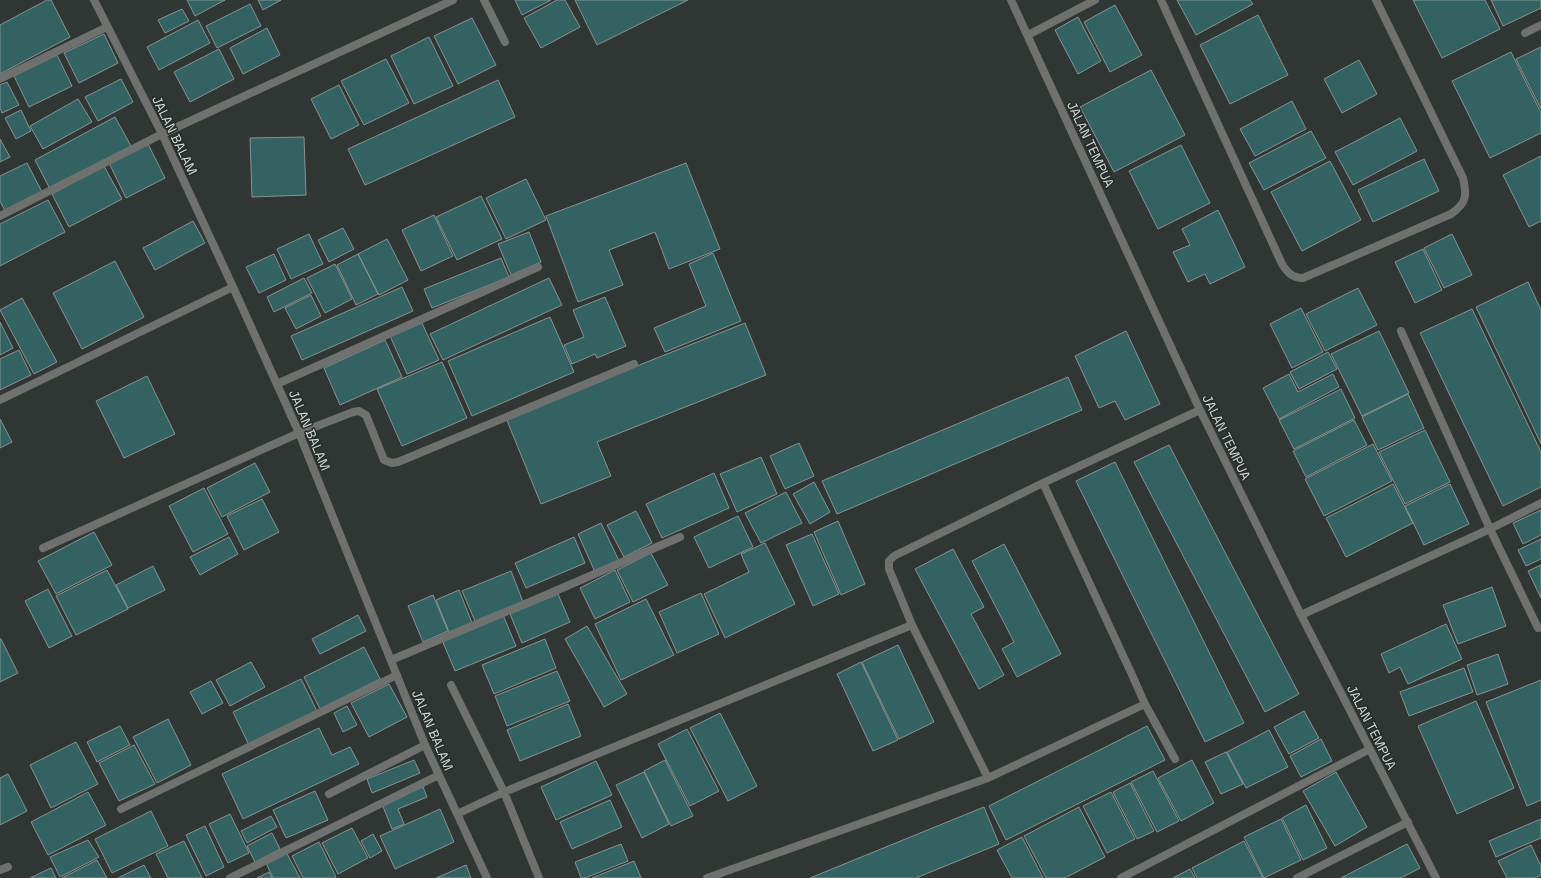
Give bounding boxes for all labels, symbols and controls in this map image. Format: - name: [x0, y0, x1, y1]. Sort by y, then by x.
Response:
- street label: JALAN BALAM: [148, 93, 201, 178]
- street label: JALAN TEMPUA: [1063, 98, 1118, 190]
- street label: JALAN BALAM: [285, 387, 334, 473]
- street label: JALAN TEMPUA: [1198, 392, 1255, 483]
- street label: JALAN TEMPUA: [1343, 682, 1400, 773]
- street label: JALAN BALAM: [408, 687, 457, 773]

